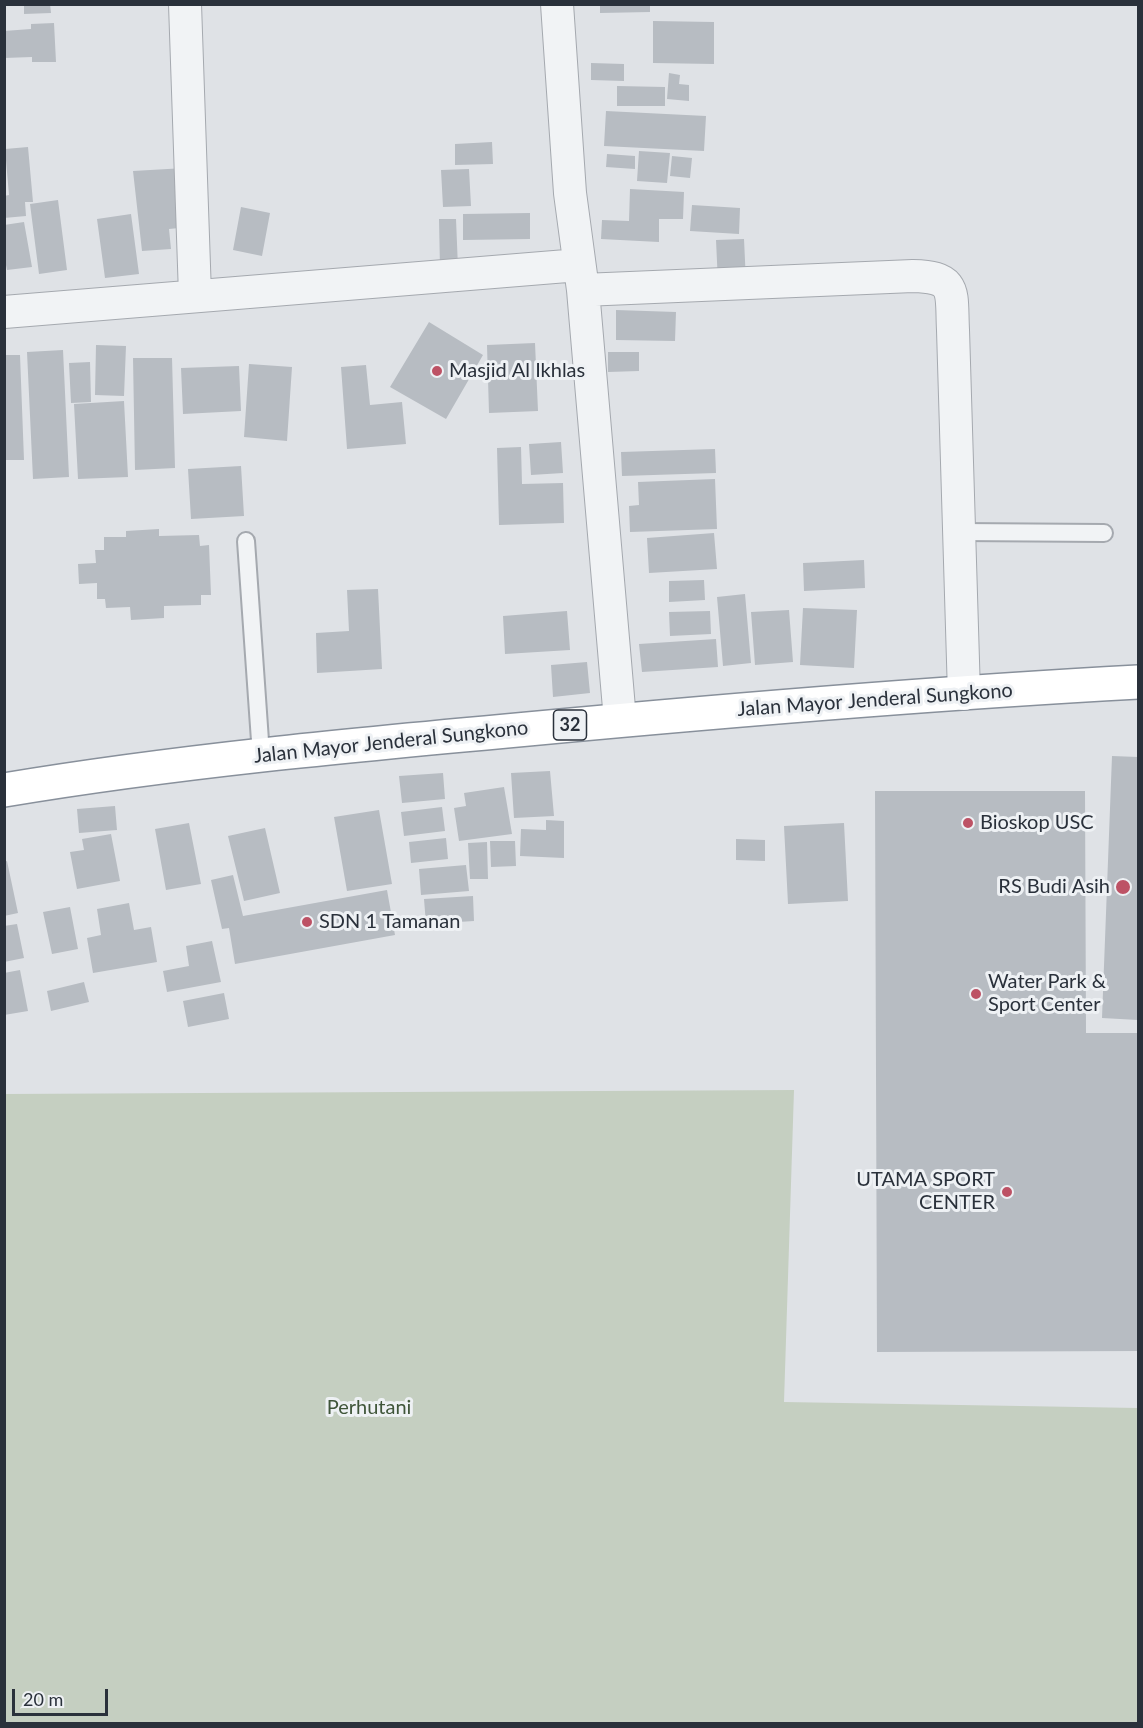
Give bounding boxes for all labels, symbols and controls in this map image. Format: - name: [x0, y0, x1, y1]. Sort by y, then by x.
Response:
- place label: Masjid Al Ikhlas: [449, 359, 585, 383]
- marker: Masjid Al Ikhlas: [430, 364, 444, 378]
- street label: Jalan Mayor Jenderal Sungkono: [737, 678, 1013, 722]
- road number: 32: [554, 710, 586, 740]
- street label: Jalan Mayor Jenderal Sungkono: [253, 716, 529, 768]
- place label: Bioskop USC: [980, 811, 1094, 835]
- marker: Bioskop USC: [961, 816, 975, 830]
- place label: RS Budi Asih: [998, 875, 1110, 899]
- marker: RS Budi Asih: [1114, 878, 1132, 896]
- place label: SDN 1 Tamanan: [319, 910, 460, 934]
- marker: SDN 1 Tamanan: [300, 915, 314, 929]
- place label: Water Park & Sport Center: [988, 970, 1106, 1017]
- marker: Water Park & Sport Center: [969, 987, 983, 1001]
- place label: UTAMA SPORT CENTER: [856, 1168, 995, 1215]
- marker: UTAMA SPORT CENTER: [1000, 1185, 1014, 1199]
- park label: Perhutani: [327, 1396, 411, 1420]
- scale bar: [15, 1677, 111, 1715]
- text: 20 m: [23, 1688, 63, 1710]

